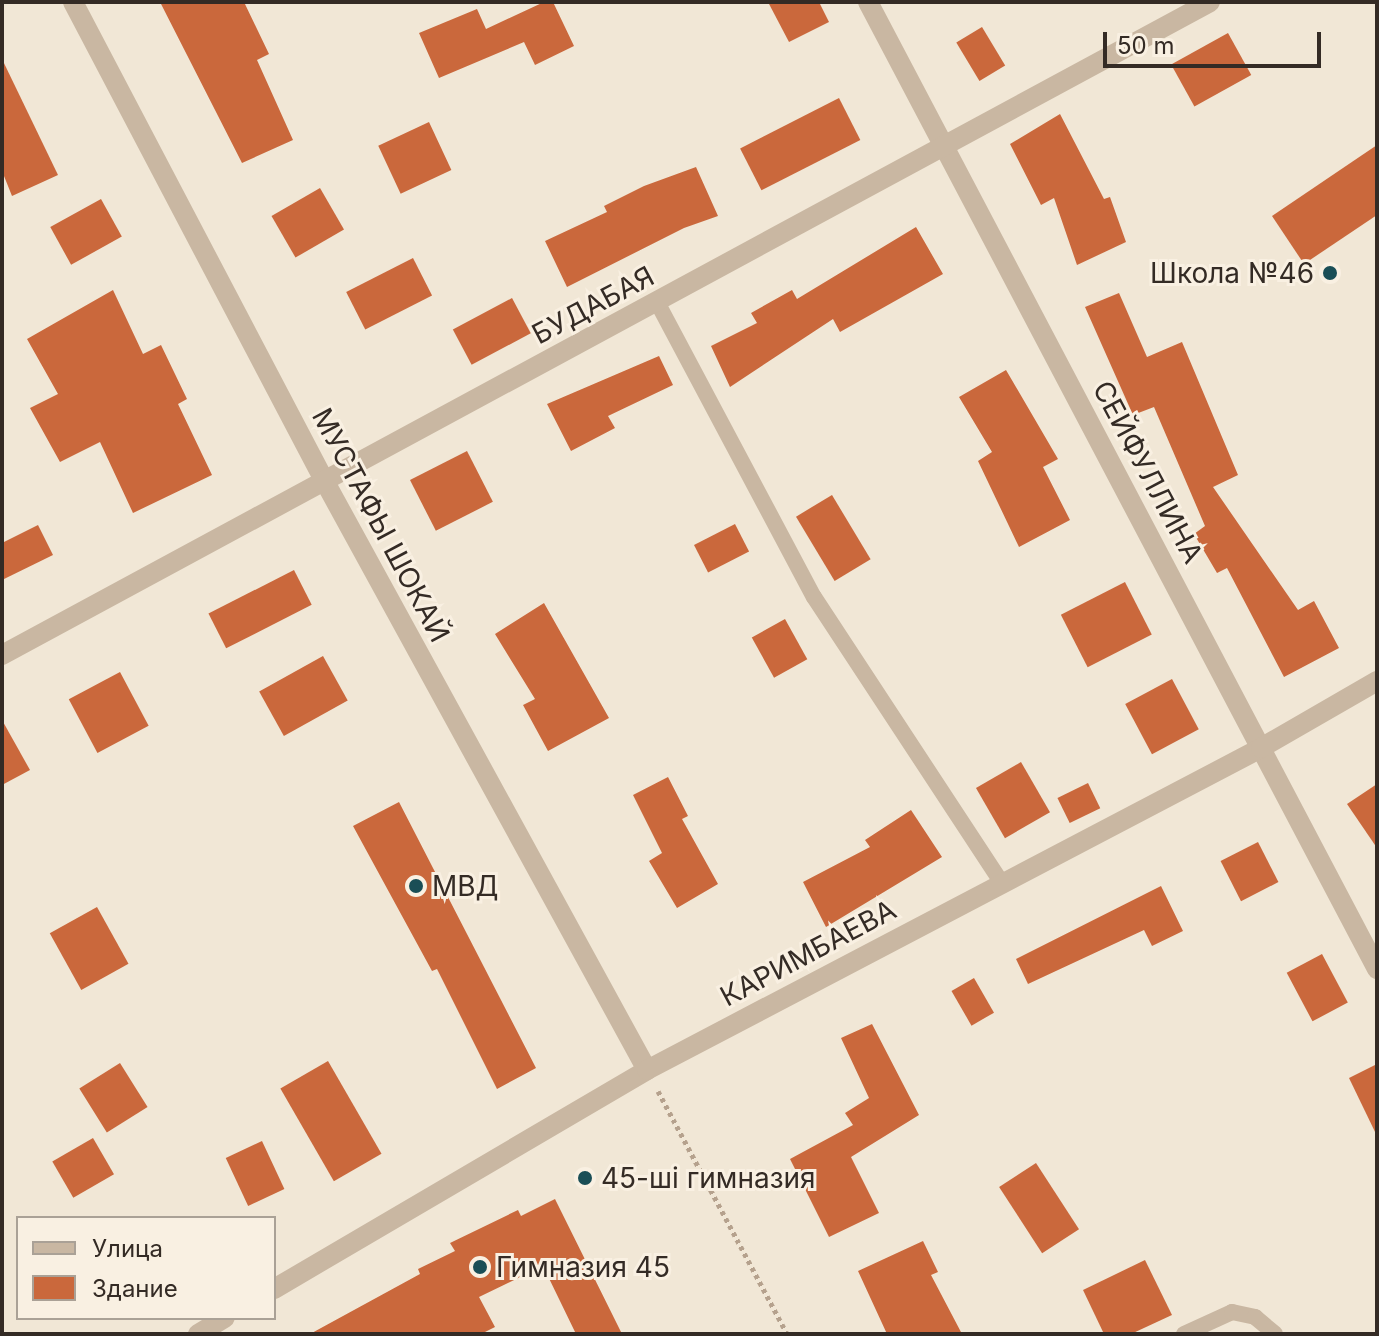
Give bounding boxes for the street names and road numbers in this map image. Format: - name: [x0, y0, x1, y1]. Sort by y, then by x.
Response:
- street label: БУДАБАЯ: [526, 259, 660, 351]
- street label: СЕЙФУЛЛИНА: [1086, 375, 1210, 569]
- street label: МУСТАФЫ ШОКАЙ: [305, 402, 457, 648]
- street label: КАРИМБАЕВА: [714, 893, 902, 1013]

